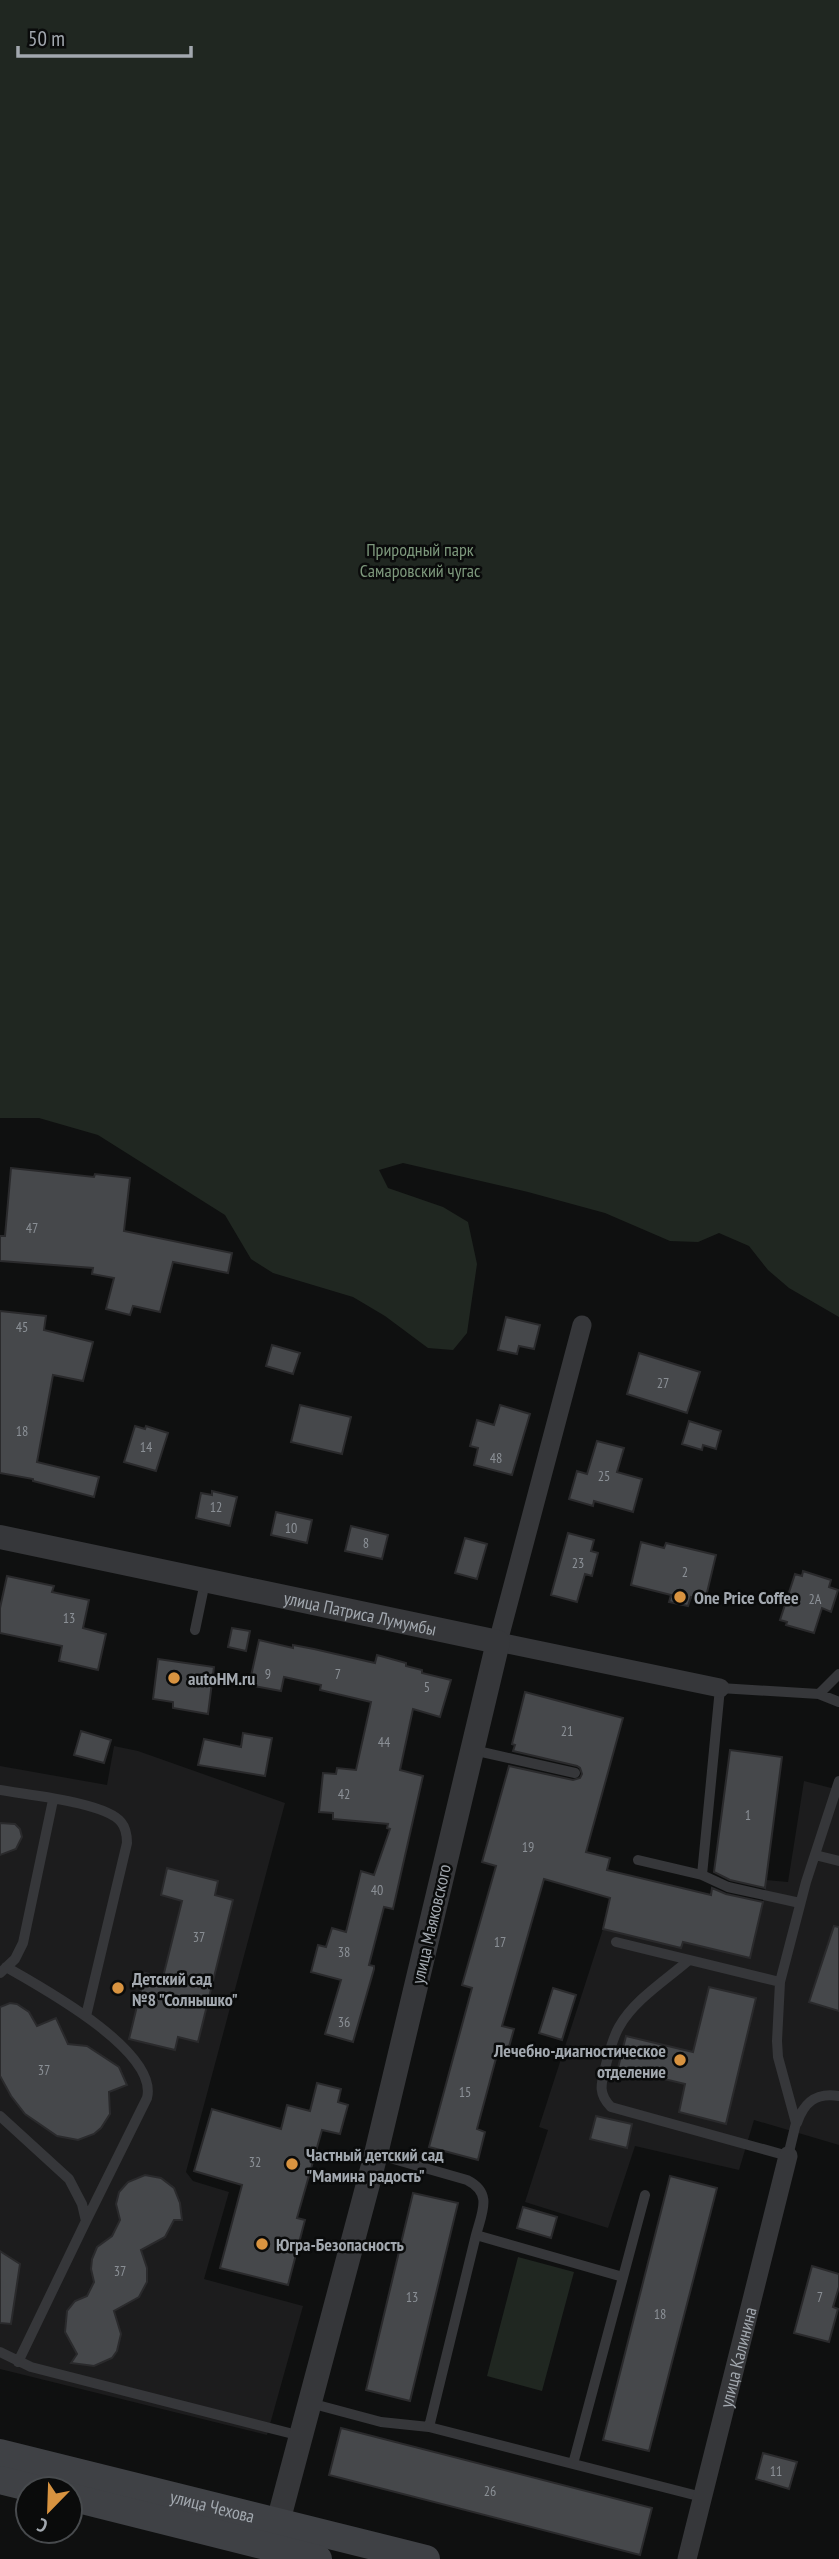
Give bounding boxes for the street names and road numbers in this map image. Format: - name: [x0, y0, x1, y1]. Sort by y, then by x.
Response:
- street label: улица Патриса Лумумбы: [282, 1586, 438, 1640]
- street label: улица Маяковского: [406, 1862, 456, 1986]
- street label: улица Калинина: [714, 2305, 761, 2410]
- street label: улица Чехова: [168, 2484, 257, 2527]

